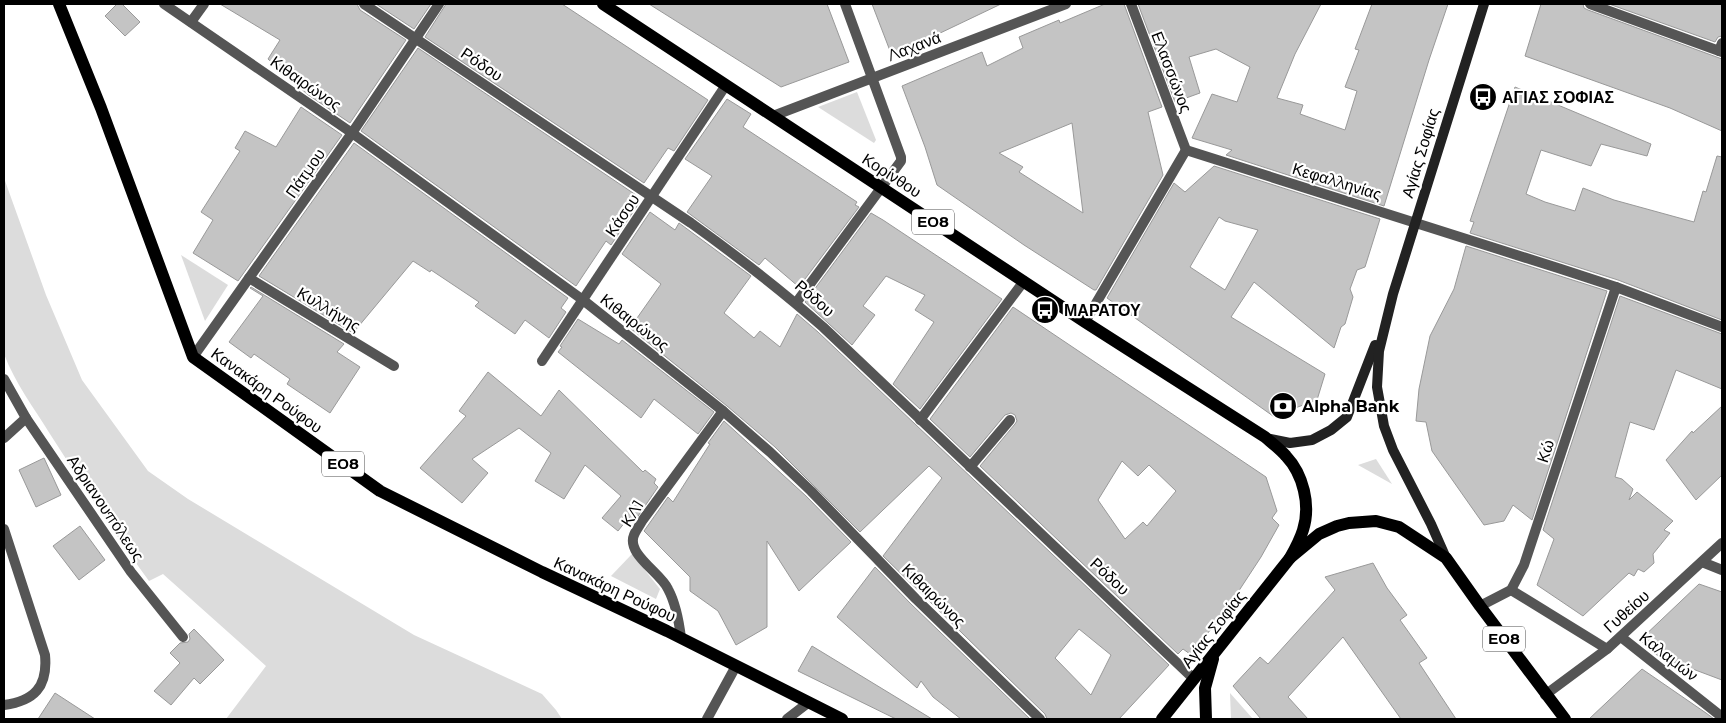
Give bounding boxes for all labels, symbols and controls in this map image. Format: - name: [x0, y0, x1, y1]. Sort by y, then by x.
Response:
- street label: Λαχανά: [885, 28, 943, 65]
- street label: Ελασσώνος: [1147, 29, 1196, 116]
- street label: Ρόδου: [457, 44, 506, 85]
- street label: Κιθαιρώνος: [267, 52, 345, 115]
- bus stop icon: ΑΓΙΑΣ ΣΟΦΙΑΣ: [1468, 82, 1498, 112]
- place label: ΑΓΙΑΣ ΣΟΦΙΑΣ: [1502, 88, 1614, 107]
- street label: Αγίας Σοφίας: [1398, 106, 1443, 200]
- street label: Πάτμου: [282, 145, 329, 202]
- street label: Κορίνθου: [859, 149, 925, 202]
- street label: Κεφαλληνίας: [1290, 159, 1384, 204]
- street label: Κάσου: [601, 190, 644, 240]
- road number: ΕΟ8: [912, 210, 954, 234]
- street label: Ρόδου: [791, 276, 838, 321]
- street label: Κυλλήνης: [294, 283, 364, 336]
- street label: Κιθαιρώνος: [596, 290, 673, 355]
- bus stop icon: ΜΑΡΑΤΟΥ: [1030, 295, 1060, 325]
- place label: ΜΑΡΑΤΟΥ: [1064, 301, 1141, 320]
- street label: Κανακάρη Ρούφου: [207, 344, 326, 437]
- bank icon: Alpha Bank: [1268, 391, 1298, 421]
- place label: Alpha Bank: [1301, 397, 1400, 416]
- street label: Κώ: [1533, 437, 1558, 465]
- street label: Αδριανουπόλεως: [63, 452, 148, 565]
- road number: ΕΟ8: [322, 452, 364, 476]
- street label: ΚΛ1: [617, 497, 648, 530]
- street label: Κανακάρη Ρούφου: [551, 553, 679, 626]
- street label: Ρόδου: [1086, 554, 1133, 599]
- street label: Κιθαιρώνος: [898, 560, 970, 631]
- street label: Γυθείου: [1600, 586, 1653, 637]
- street label: Αγίας Σοφίας: [1177, 587, 1250, 672]
- road number: ΕΟ8: [1483, 626, 1525, 652]
- street label: Καλαμών: [1636, 628, 1702, 685]

